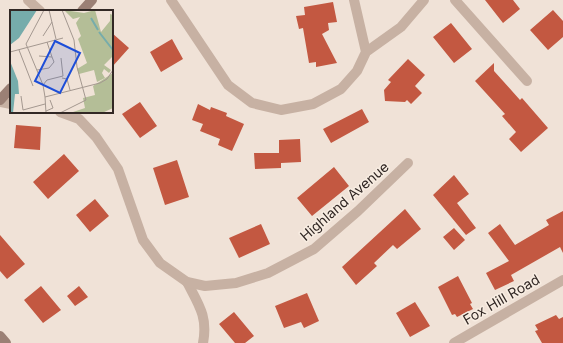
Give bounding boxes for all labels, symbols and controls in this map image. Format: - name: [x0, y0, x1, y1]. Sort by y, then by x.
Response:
- inset map: [10, 10, 113, 113]
- street label: Highland Avenue: [296, 158, 392, 244]
- street label: Fox Hill Road: [460, 270, 542, 328]

